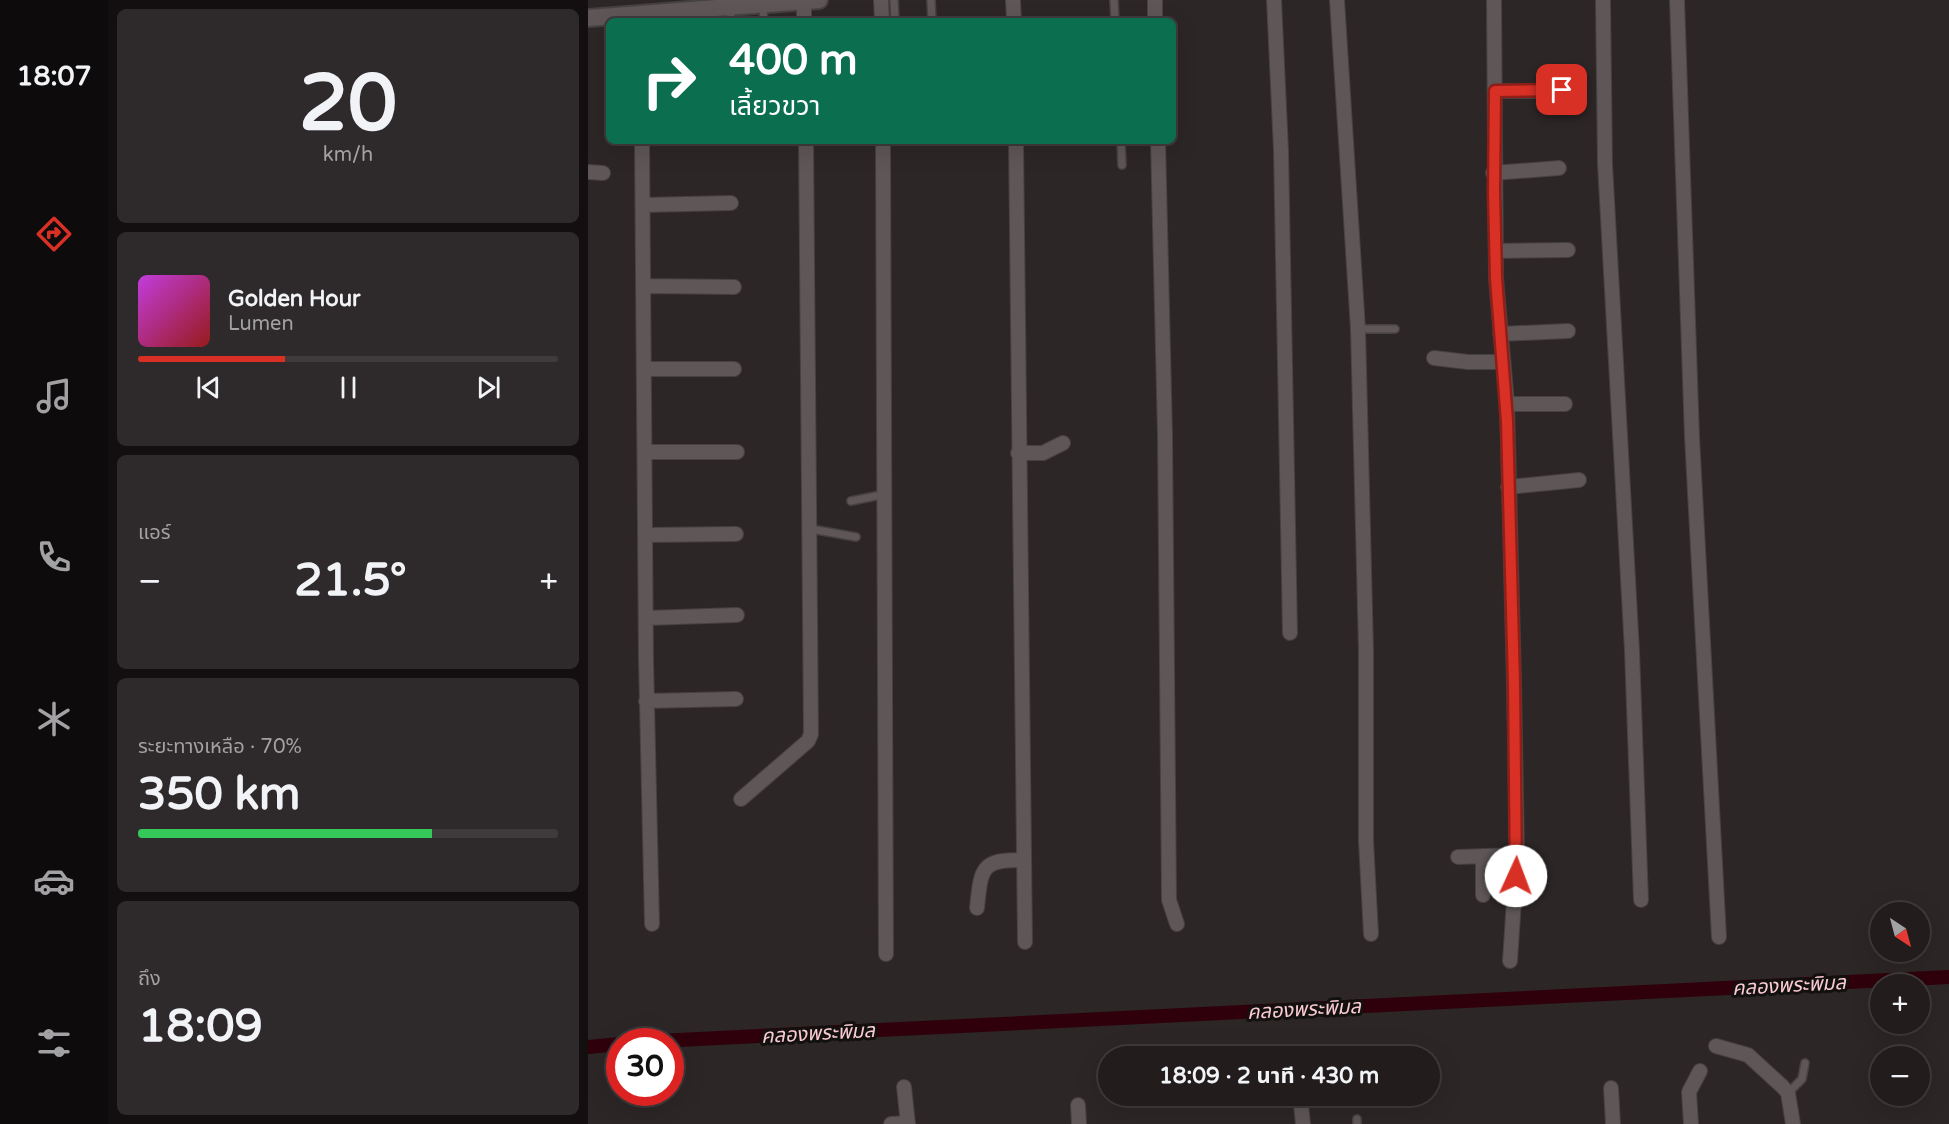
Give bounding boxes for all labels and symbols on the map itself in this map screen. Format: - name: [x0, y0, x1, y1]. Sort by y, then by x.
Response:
- pin: [1536, 64, 1587, 115]
- position arrow: [1484, 844, 1548, 908]
- north arrow: [1870, 902, 1930, 962]
- water label: คลองพระพิมล: [1732, 971, 1847, 1001]
- water label: คลองพระพิมล: [1247, 995, 1362, 1025]
- water label: คลองพระพิมล: [761, 1019, 876, 1049]
- speed limit sign: 30: [606, 1028, 684, 1106]

